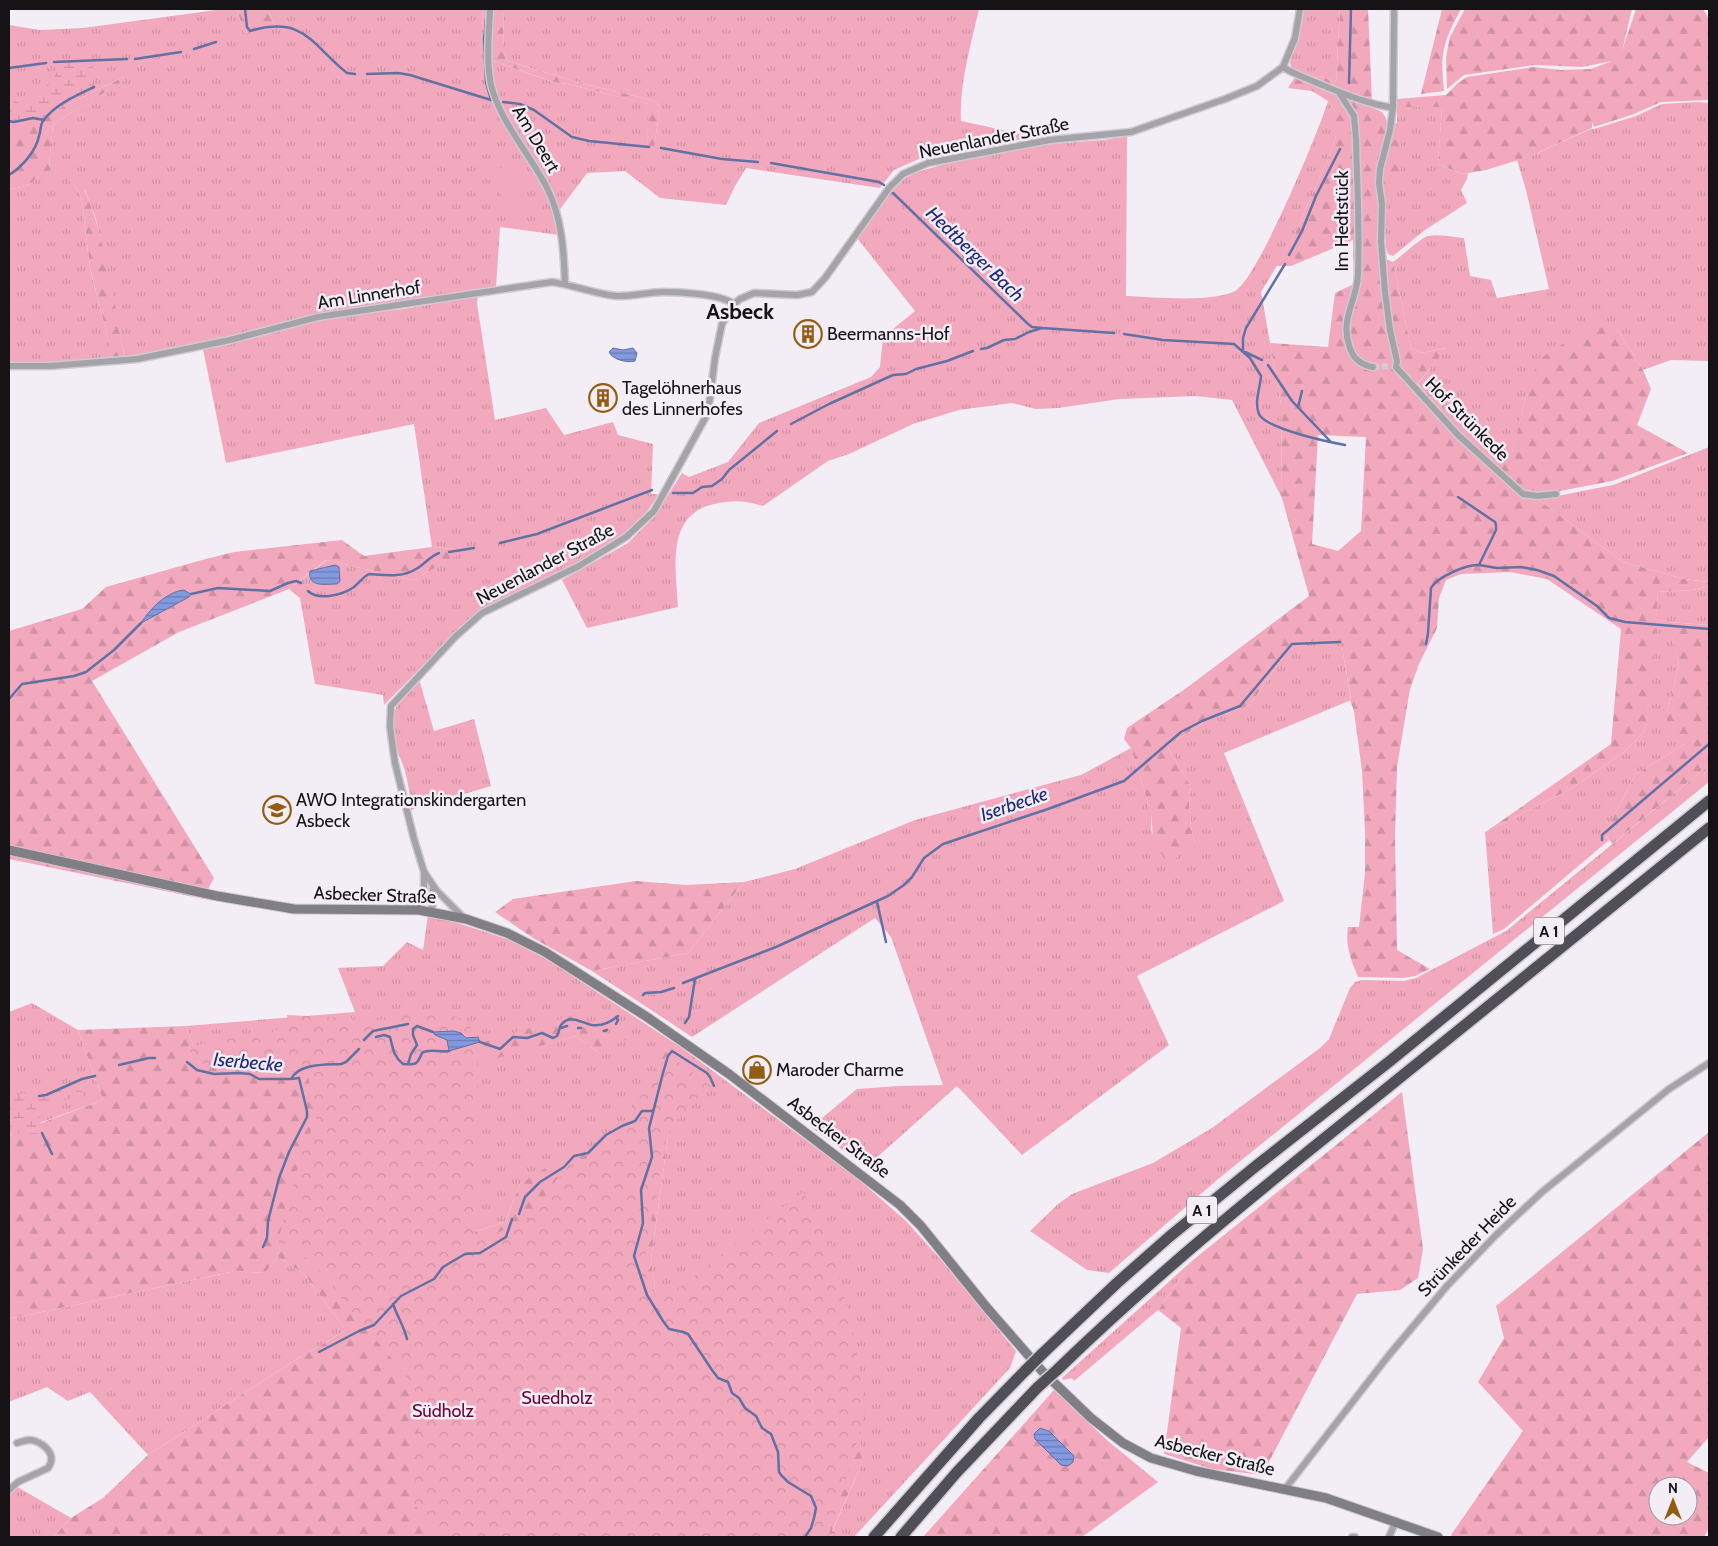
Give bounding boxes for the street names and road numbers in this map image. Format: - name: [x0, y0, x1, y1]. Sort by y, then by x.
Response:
- street label: Am Deert: [507, 102, 565, 176]
- street label: Neuenlander Straße: [917, 113, 1071, 163]
- street label: Im Hedtstück: [1331, 169, 1353, 272]
- street label: Am Linnerhof: [316, 276, 422, 314]
- street label: Hof Strünkede: [1420, 372, 1514, 466]
- street label: Neuenlander Straße: [473, 519, 617, 609]
- street label: Asbecker Straße: [313, 882, 437, 908]
- road number: A 1: [1534, 918, 1564, 944]
- street label: Asbecker Straße: [783, 1091, 895, 1183]
- street label: Strünkeder Heide: [1413, 1191, 1521, 1301]
- road number: A 1: [1187, 1196, 1217, 1224]
- street label: Asbecker Straße: [1153, 1429, 1277, 1481]

